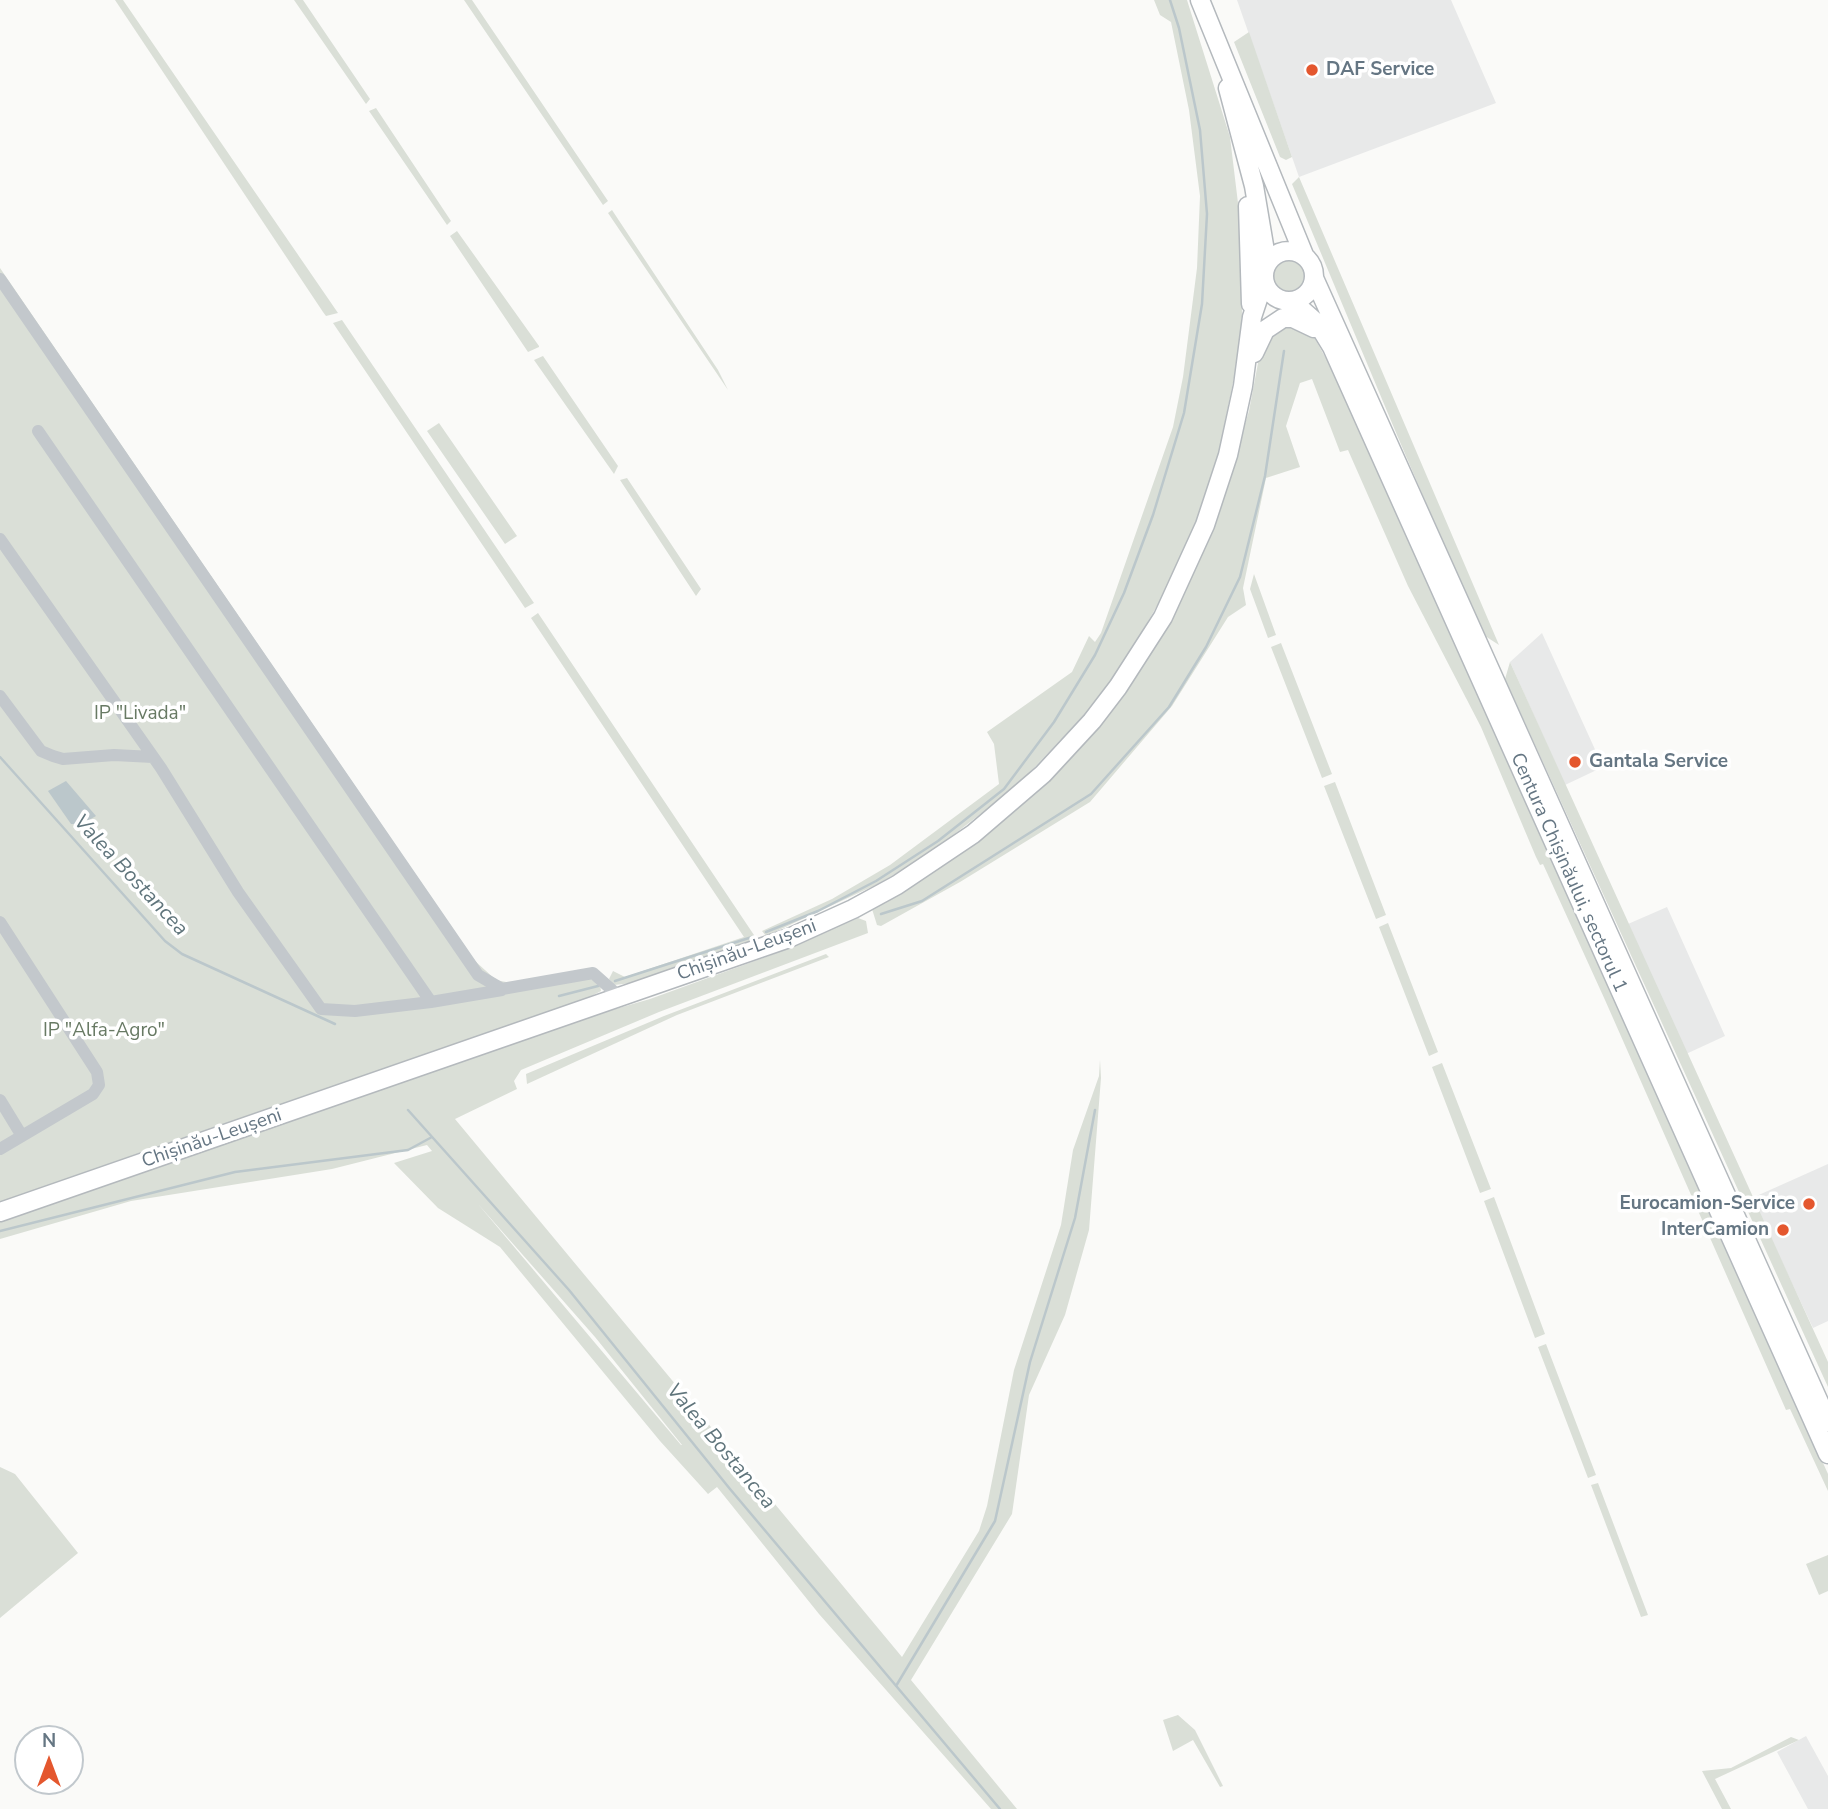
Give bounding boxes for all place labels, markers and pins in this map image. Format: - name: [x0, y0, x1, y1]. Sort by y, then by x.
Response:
- place label: DAF Service: [1326, 59, 1434, 81]
- marker: DAF Service: [1304, 62, 1320, 78]
- place label: Gantala Service: [1589, 751, 1728, 773]
- marker: Gantala Service: [1567, 754, 1583, 770]
- place label: Eurocamion-Service: [1619, 1193, 1795, 1215]
- marker: Eurocamion-Service: [1801, 1196, 1817, 1212]
- place label: InterCamion: [1661, 1219, 1769, 1241]
- marker: InterCamion: [1775, 1222, 1791, 1238]

